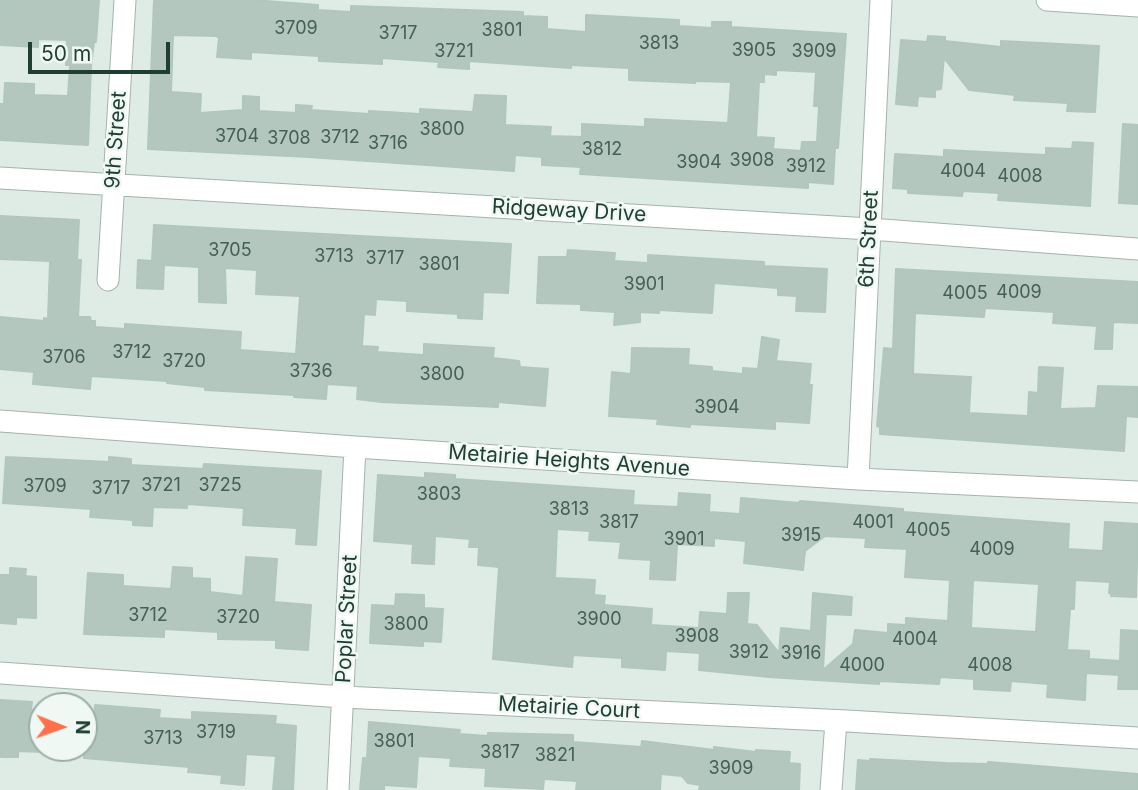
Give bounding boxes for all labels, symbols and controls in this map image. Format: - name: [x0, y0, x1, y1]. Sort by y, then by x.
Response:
- house number: 3709: [274, 18, 318, 40]
- house number: 3801: [482, 20, 522, 42]
- house number: 3717: [379, 23, 417, 45]
- scale bar: [32, 28, 173, 72]
- house number: 3813: [639, 33, 679, 55]
- house number: 3905: [732, 40, 776, 62]
- text: 50 m: [41, 41, 91, 66]
- house number: 3721: [434, 41, 474, 63]
- house number: 3909: [792, 41, 836, 63]
- street label: 9th Street: [100, 90, 132, 190]
- house number: 3800: [420, 119, 464, 141]
- house number: 3704: [215, 126, 259, 148]
- house number: 3712: [320, 127, 360, 149]
- house number: 3708: [267, 128, 311, 150]
- house number: 3716: [368, 133, 408, 155]
- house number: 3812: [582, 139, 622, 161]
- house number: 3908: [730, 150, 774, 172]
- house number: 3904: [676, 152, 722, 174]
- house number: 3912: [786, 156, 826, 178]
- house number: 4004: [940, 161, 986, 183]
- house number: 4008: [997, 166, 1043, 188]
- street label: 6th Street: [854, 190, 884, 288]
- street label: Ridgeway Drive: [491, 194, 647, 228]
- house number: 3705: [208, 240, 252, 262]
- house number: 3713: [314, 246, 354, 268]
- house number: 3717: [366, 248, 404, 270]
- house number: 3801: [419, 254, 459, 276]
- house number: 3901: [624, 274, 664, 296]
- house number: 4009: [996, 282, 1042, 304]
- house number: 4005: [942, 283, 988, 305]
- house number: 3712: [112, 342, 152, 364]
- house number: 3706: [42, 347, 86, 369]
- house number: 3720: [162, 351, 206, 373]
- house number: 3736: [289, 361, 333, 383]
- house number: 3800: [420, 364, 464, 386]
- house number: 3904: [694, 397, 740, 419]
- street label: Metairie Heights Avenue: [447, 440, 691, 482]
- house number: 3721: [141, 475, 181, 497]
- house number: 3725: [198, 475, 242, 497]
- house number: 3709: [23, 476, 67, 498]
- house number: 3717: [92, 478, 130, 500]
- house number: 3803: [417, 484, 461, 506]
- house number: 3813: [549, 499, 589, 521]
- house number: 3817: [599, 512, 639, 534]
- house number: 4001: [852, 512, 894, 534]
- house number: 4005: [905, 520, 951, 542]
- house number: 3915: [781, 525, 821, 547]
- house number: 3901: [664, 529, 704, 551]
- house number: 4009: [969, 539, 1015, 561]
- street label: Poplar Street: [331, 554, 363, 684]
- house number: 3712: [128, 605, 168, 627]
- house number: 3720: [216, 607, 260, 629]
- house number: 3900: [577, 609, 621, 631]
- house number: 3800: [384, 614, 428, 636]
- house number: 3908: [675, 626, 719, 648]
- house number: 4004: [892, 629, 938, 651]
- house number: 3912: [729, 642, 769, 664]
- house number: 3916: [781, 643, 821, 665]
- house number: 4000: [839, 655, 885, 677]
- house number: 4008: [967, 655, 1013, 677]
- north arrow: [28, 692, 98, 762]
- street label: Metairie Court: [497, 692, 641, 724]
- text: N: [71, 720, 94, 735]
- house number: 3719: [196, 722, 236, 744]
- house number: 3713: [143, 728, 183, 750]
- house number: 3801: [374, 731, 414, 753]
- house number: 3817: [480, 742, 520, 764]
- house number: 3821: [535, 745, 575, 767]
- house number: 3909: [709, 758, 753, 780]

